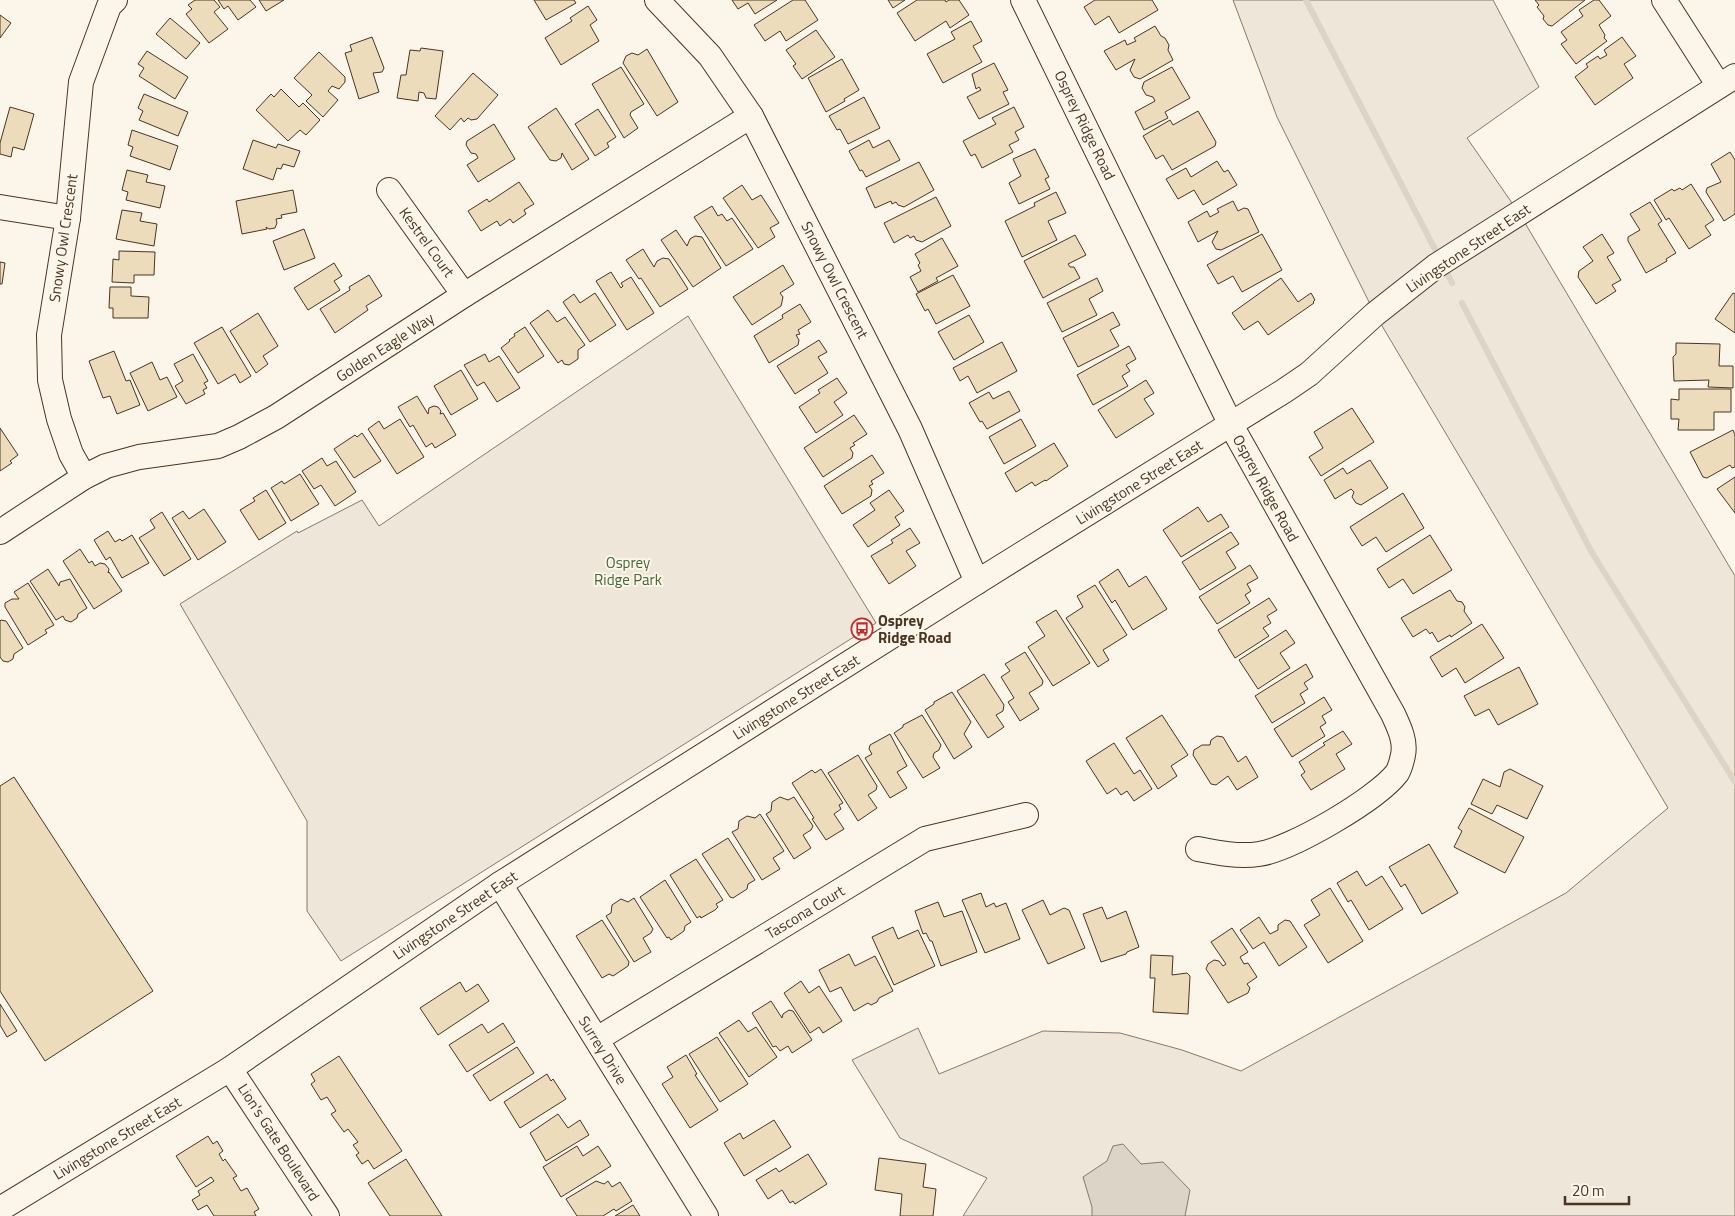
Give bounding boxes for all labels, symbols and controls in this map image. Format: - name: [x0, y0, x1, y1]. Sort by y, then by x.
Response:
- street label: Osprey Ridge Road: [1049, 66, 1121, 184]
- street label: Snowy Owl Crescent: [43, 172, 83, 304]
- street label: Livingstone Street East: [1401, 197, 1535, 298]
- street label: Kestrel Court: [394, 202, 461, 282]
- street label: Snowy Owl Crescent: [795, 217, 875, 343]
- street label: Golden Eagle Way: [331, 307, 439, 387]
- street label: Osprey Ridge Road: [1227, 430, 1305, 546]
- street label: Livingstone Street East: [1071, 433, 1208, 530]
- park label: Osprey Ridge Park: [594, 551, 662, 591]
- place label: Osprey Ridge Road: [878, 609, 951, 649]
- bus stop icon: Osprey Ridge Road: [850, 617, 874, 641]
- street label: Livingstone Street East: [728, 648, 865, 745]
- street label: Livingstone Street East: [388, 864, 522, 965]
- street label: Tascona Court: [761, 879, 850, 945]
- street label: Surrey Drive: [573, 1011, 633, 1089]
- street label: Lion's Gate Boulevard: [232, 1079, 326, 1205]
- street label: Livingstone Street East: [49, 1090, 186, 1185]
- scale bar: [1565, 1174, 1629, 1206]
- text: 20 m: [1572, 1179, 1605, 1202]

